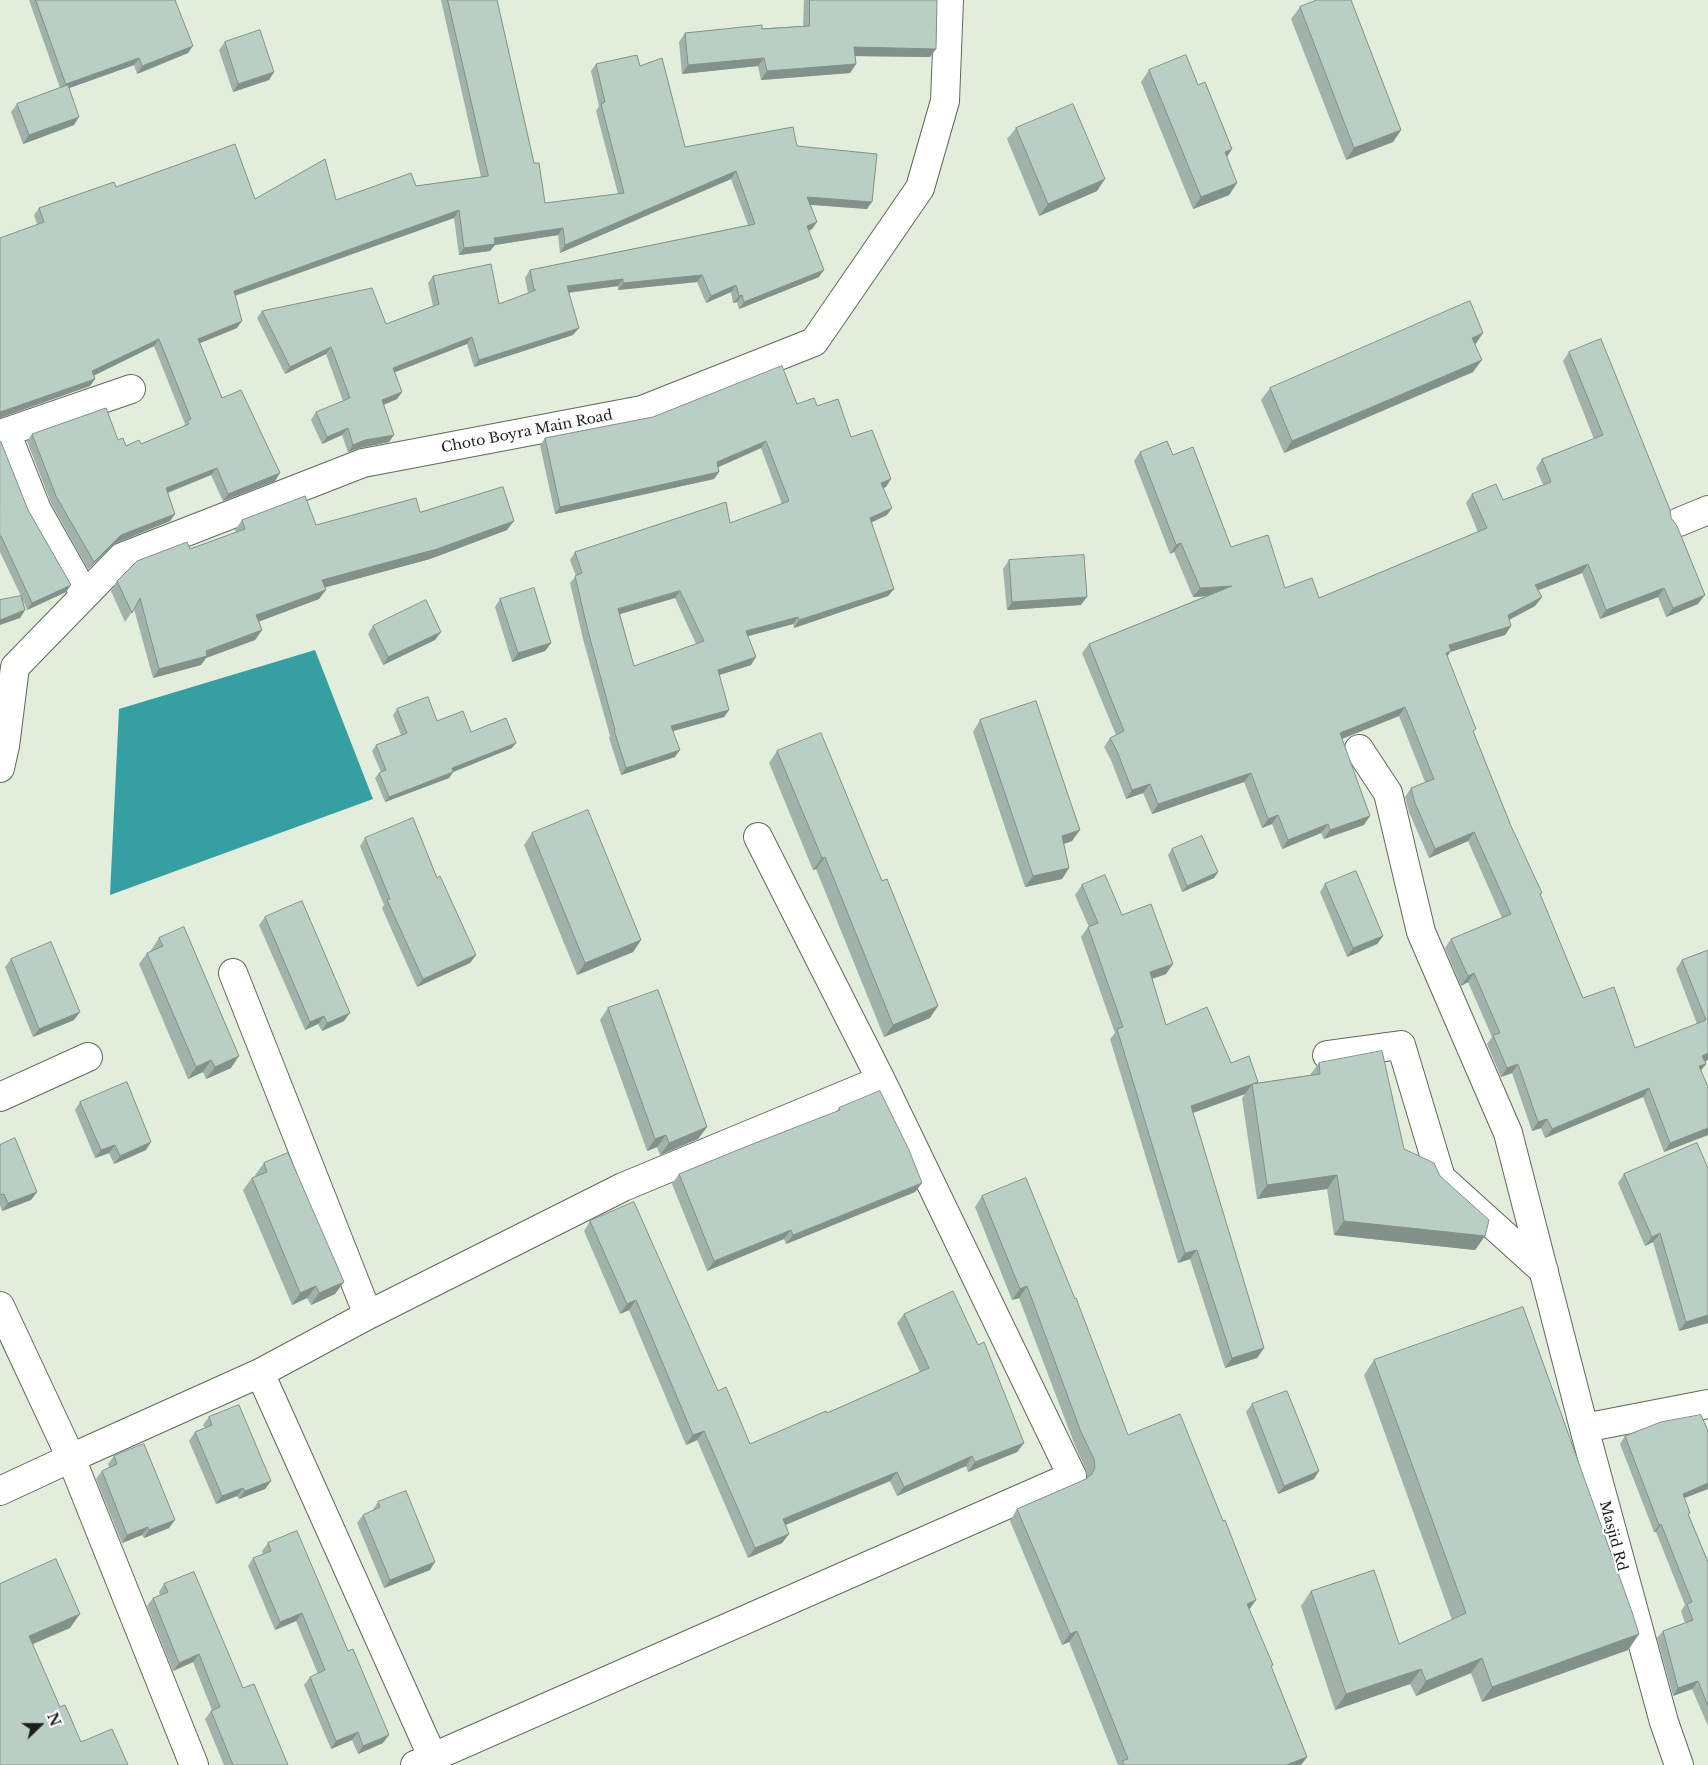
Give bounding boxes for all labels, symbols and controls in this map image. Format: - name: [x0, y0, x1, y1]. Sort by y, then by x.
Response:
- street label: Choto Boyra Main Road: [440, 407, 614, 457]
- street label: Masjid Rd: [1596, 1499, 1630, 1573]
- north arrow: [15, 1700, 65, 1750]
- text: N: [43, 1710, 65, 1729]

